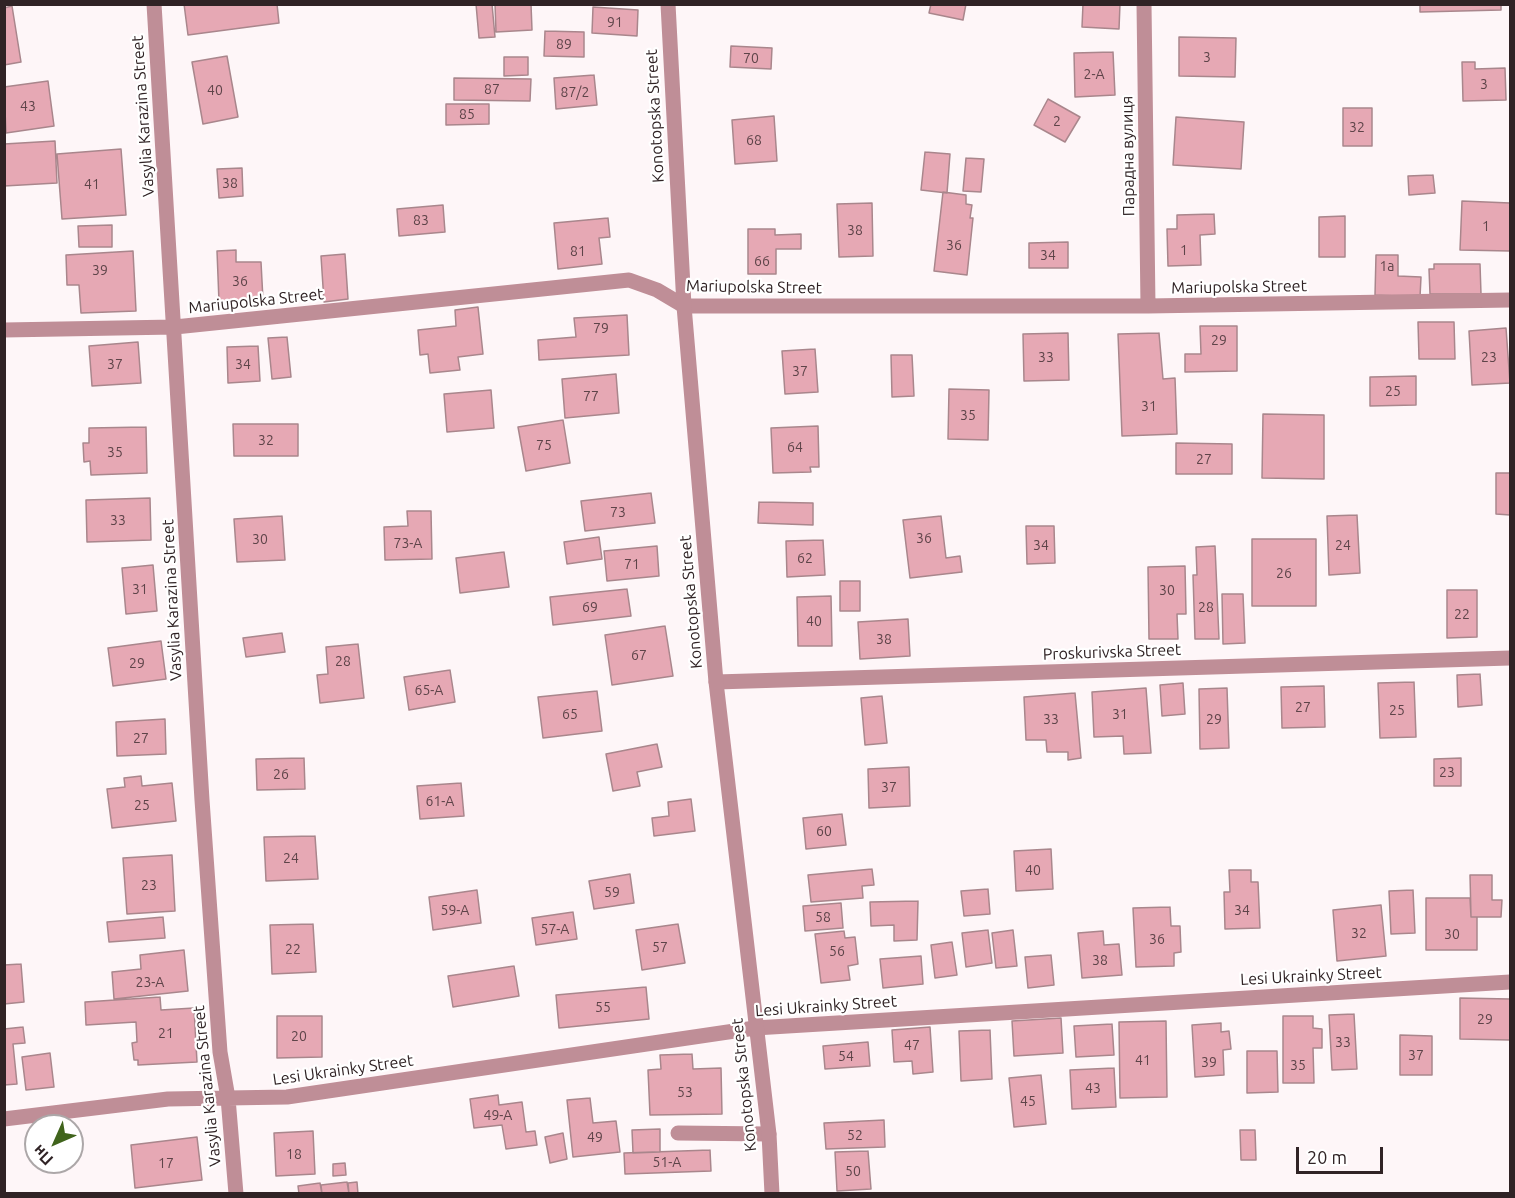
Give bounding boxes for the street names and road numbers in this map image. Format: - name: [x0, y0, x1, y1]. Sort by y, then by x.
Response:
- street label: Vasylia Karazina Street: [128, 35, 158, 197]
- street label: Konotopska Street: [642, 49, 668, 183]
- street label: Парадна вулиця: [1117, 96, 1139, 216]
- street label: Mariupolska Street: [686, 276, 822, 298]
- street label: Mariupolska Street: [1171, 276, 1307, 298]
- street label: Mariupolska Street: [188, 284, 324, 318]
- street label: Vasylia Karazina Street: [158, 519, 186, 681]
- street label: Konotopska Street: [676, 534, 706, 670]
- street label: Proskurivska Street: [1042, 640, 1182, 664]
- street label: Lesi Ukrainky Street: [1240, 963, 1382, 989]
- street label: Lesi Ukrainky Street: [755, 991, 897, 1021]
- street label: Vasylia Karazina Street: [189, 1004, 225, 1168]
- street label: Konotopska Street: [727, 1017, 761, 1153]
- street label: Lesi Ukrainky Street: [271, 1051, 415, 1089]

